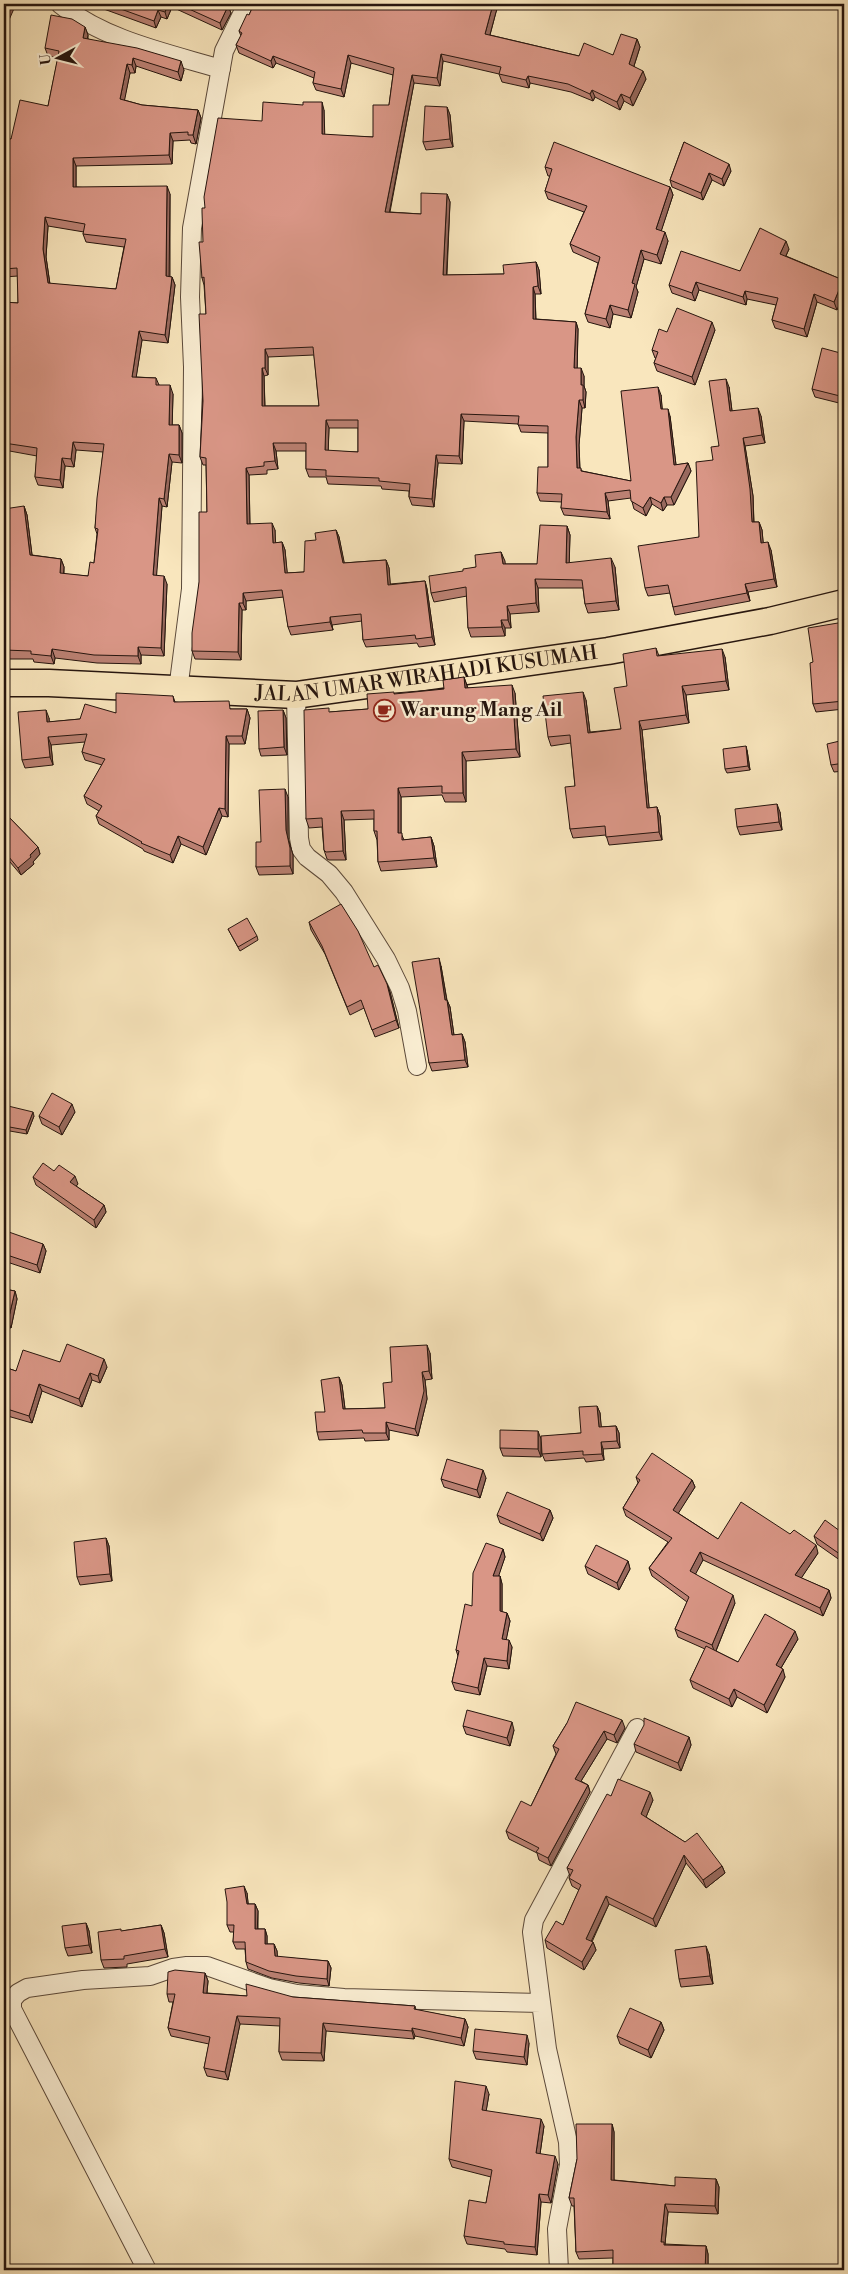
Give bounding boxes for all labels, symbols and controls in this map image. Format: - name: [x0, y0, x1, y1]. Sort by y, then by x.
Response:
- north arrow: [32, 32, 82, 82]
- text: U: [36, 53, 56, 66]
- street label: JALAN UMAR WIRAHADI KUSUMAH: [254, 640, 599, 708]
- cafe icon: Warung Mang Ail: [372, 698, 396, 722]
- place label: Warung Mang Ail: [399, 698, 563, 723]

